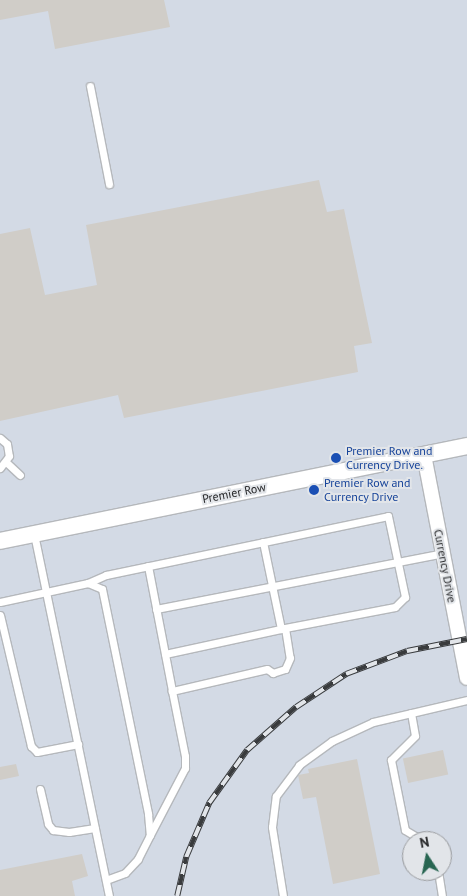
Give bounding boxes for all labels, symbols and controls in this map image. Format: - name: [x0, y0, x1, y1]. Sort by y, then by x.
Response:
- place label: Premier Row and Currency Drive.: [346, 444, 433, 472]
- marker: Premier Row and Currency Drive.: [330, 452, 342, 464]
- place label: Premier Row and Currency Drive: [324, 476, 411, 504]
- street label: Premier Row: [201, 480, 267, 506]
- marker: Premier Row and Currency Drive: [308, 484, 320, 496]
- street label: Currency Drive: [431, 528, 459, 604]
- north arrow: [402, 831, 452, 881]
- text: N: [418, 833, 431, 852]

